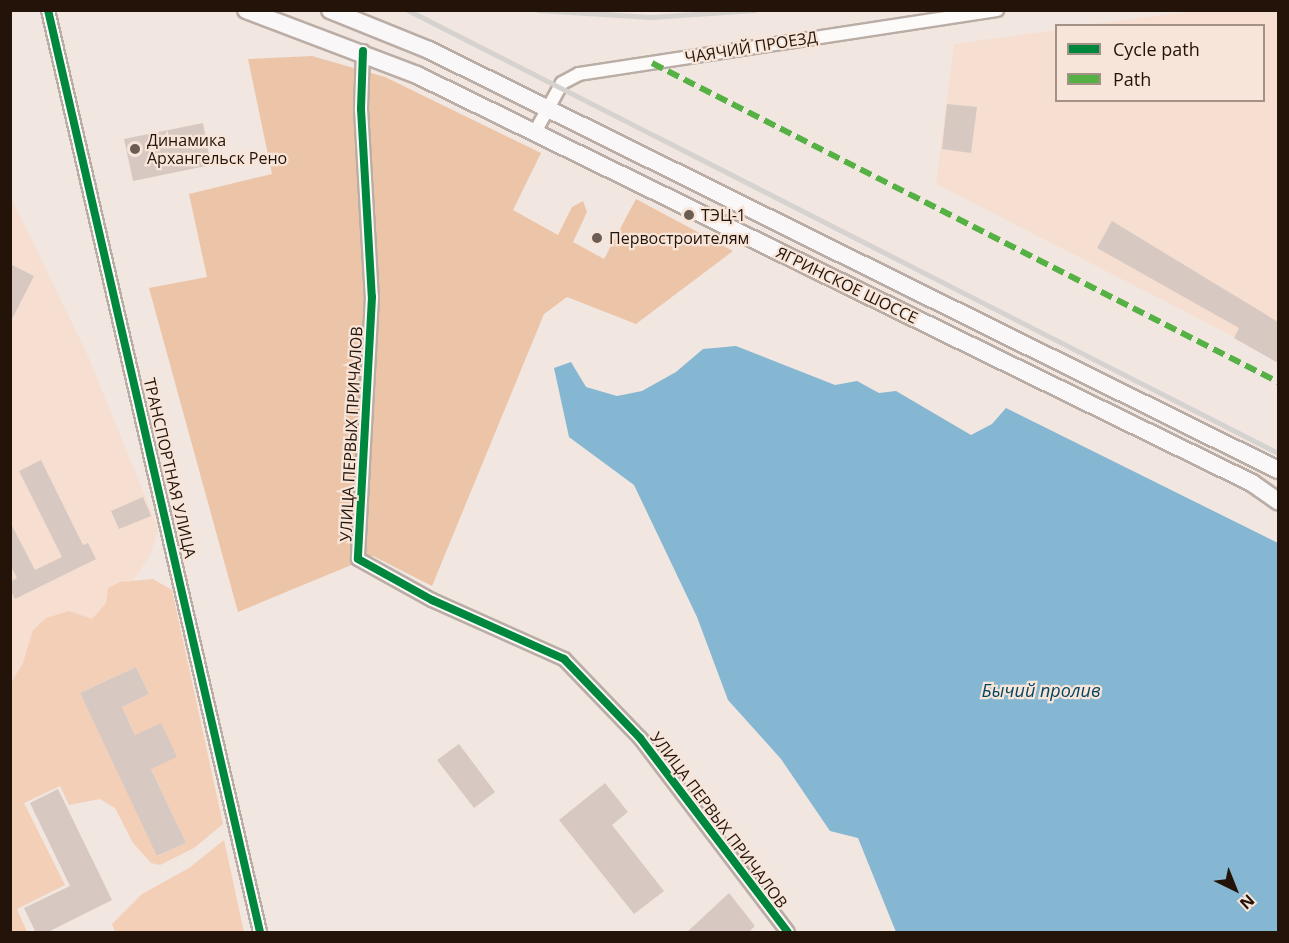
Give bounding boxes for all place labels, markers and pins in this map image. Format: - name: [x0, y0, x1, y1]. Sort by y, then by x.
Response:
- place label: Динамика Архангельск Рено: [147, 130, 287, 168]
- marker: Динамика Архангельск Рено: [128, 142, 142, 156]
- place label: ТЭЦ-1: [701, 205, 746, 225]
- marker: ТЭЦ-1: [682, 208, 696, 222]
- place label: Первостроителям: [609, 228, 749, 248]
- marker: Первостроителям: [590, 231, 604, 245]

